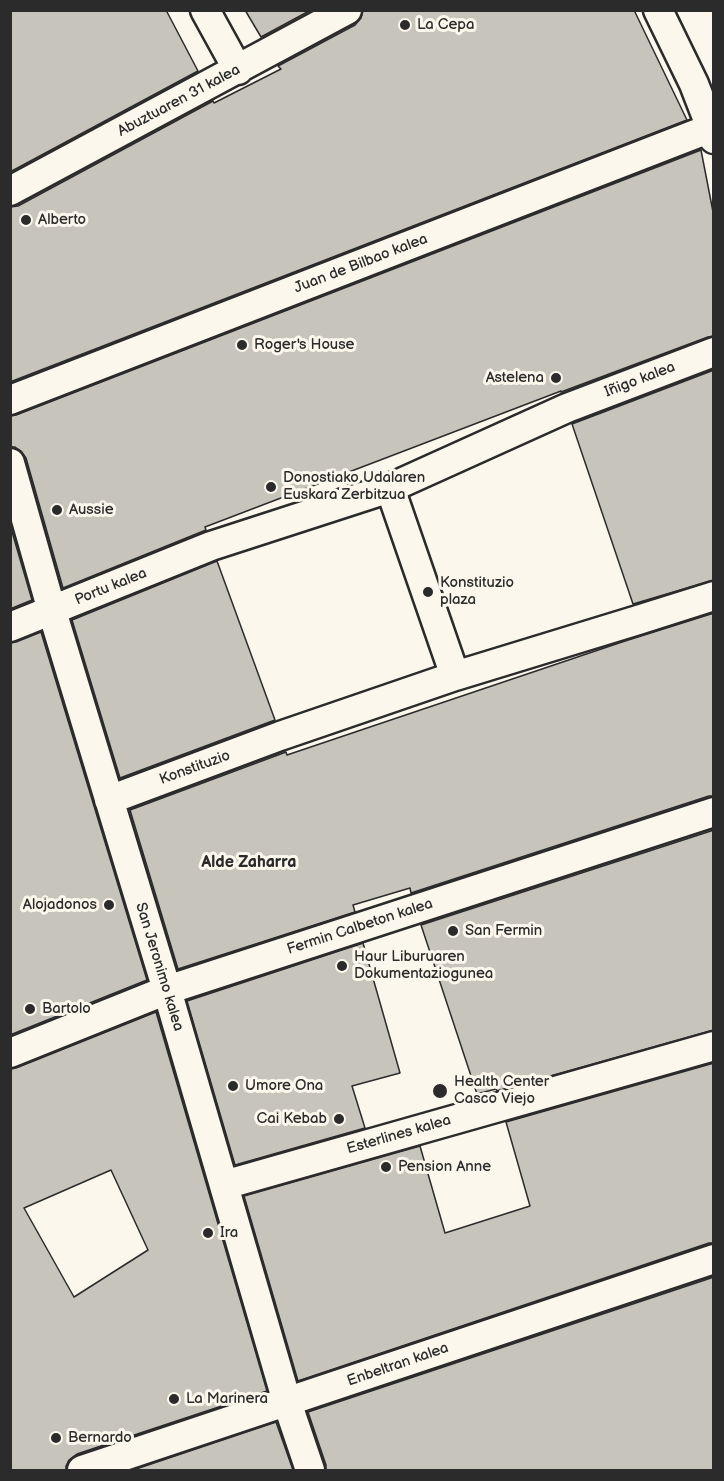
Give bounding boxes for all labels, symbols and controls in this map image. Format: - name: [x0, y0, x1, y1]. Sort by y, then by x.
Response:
- place label: La Cepa: [417, 16, 474, 34]
- marker: La Cepa: [398, 18, 412, 32]
- street label: Abuztuaren 31 kalea: [115, 61, 243, 141]
- place label: Alberto: [38, 211, 86, 229]
- marker: Alberto: [19, 213, 33, 227]
- street label: Juan de Bilbao kalea: [292, 230, 430, 298]
- place label: Roger's House: [254, 336, 354, 354]
- marker: Roger's House: [235, 338, 249, 352]
- street label: Iñigo kalea: [602, 358, 678, 402]
- place label: Astelena: [486, 369, 544, 387]
- marker: Astelena: [549, 371, 563, 385]
- place label: Donostiako Udalaren Euskara Zerbitzua: [283, 469, 425, 504]
- marker: Donostiako Udalaren Euskara Zerbitzua: [264, 480, 278, 494]
- place label: Aussie: [69, 501, 114, 519]
- marker: Aussie: [50, 503, 64, 517]
- street label: Portu kalea: [72, 564, 150, 610]
- place label: Konstituzio plaza: [440, 574, 514, 609]
- marker: Konstituzio plaza: [421, 585, 435, 599]
- street label: Konstituzio: [157, 747, 233, 789]
- district label: Alde Zaharra: [202, 853, 296, 873]
- street label: Fermin Calbeton kalea: [285, 895, 435, 959]
- place label: Alojadonos: [23, 896, 97, 914]
- marker: Alojadonos: [102, 898, 116, 912]
- street label: San Jeronimo kalea: [131, 901, 187, 1033]
- place label: San Fermin: [465, 922, 542, 940]
- marker: San Fermin: [446, 924, 460, 938]
- place label: Haur Liburuaren Dokumentaziogunea: [354, 948, 493, 983]
- marker: Haur Liburuaren Dokumentaziogunea: [335, 959, 349, 973]
- place label: Bartolo: [42, 1000, 91, 1018]
- marker: Bartolo: [23, 1002, 37, 1016]
- place label: Health Center Casco Viejo: [454, 1073, 549, 1108]
- place label: Umore Ona: [245, 1077, 323, 1095]
- marker: Umore Ona: [226, 1079, 240, 1093]
- marker: Health Center Casco Viejo: [431, 1082, 449, 1100]
- place label: Cai Kebab: [257, 1110, 327, 1128]
- marker: Cai Kebab: [332, 1112, 346, 1126]
- street label: Esterlines kalea: [345, 1112, 453, 1158]
- place label: Pension Anne: [398, 1158, 491, 1176]
- marker: Pension Anne: [379, 1160, 393, 1174]
- place label: Ira: [220, 1224, 238, 1242]
- marker: Ira: [201, 1226, 215, 1240]
- street label: Enbeltran kalea: [345, 1339, 451, 1391]
- place label: La Marinera: [186, 1390, 268, 1408]
- marker: La Marinera: [167, 1392, 181, 1406]
- place label: Bernardo: [68, 1429, 132, 1447]
- marker: Bernardo: [49, 1431, 63, 1445]

